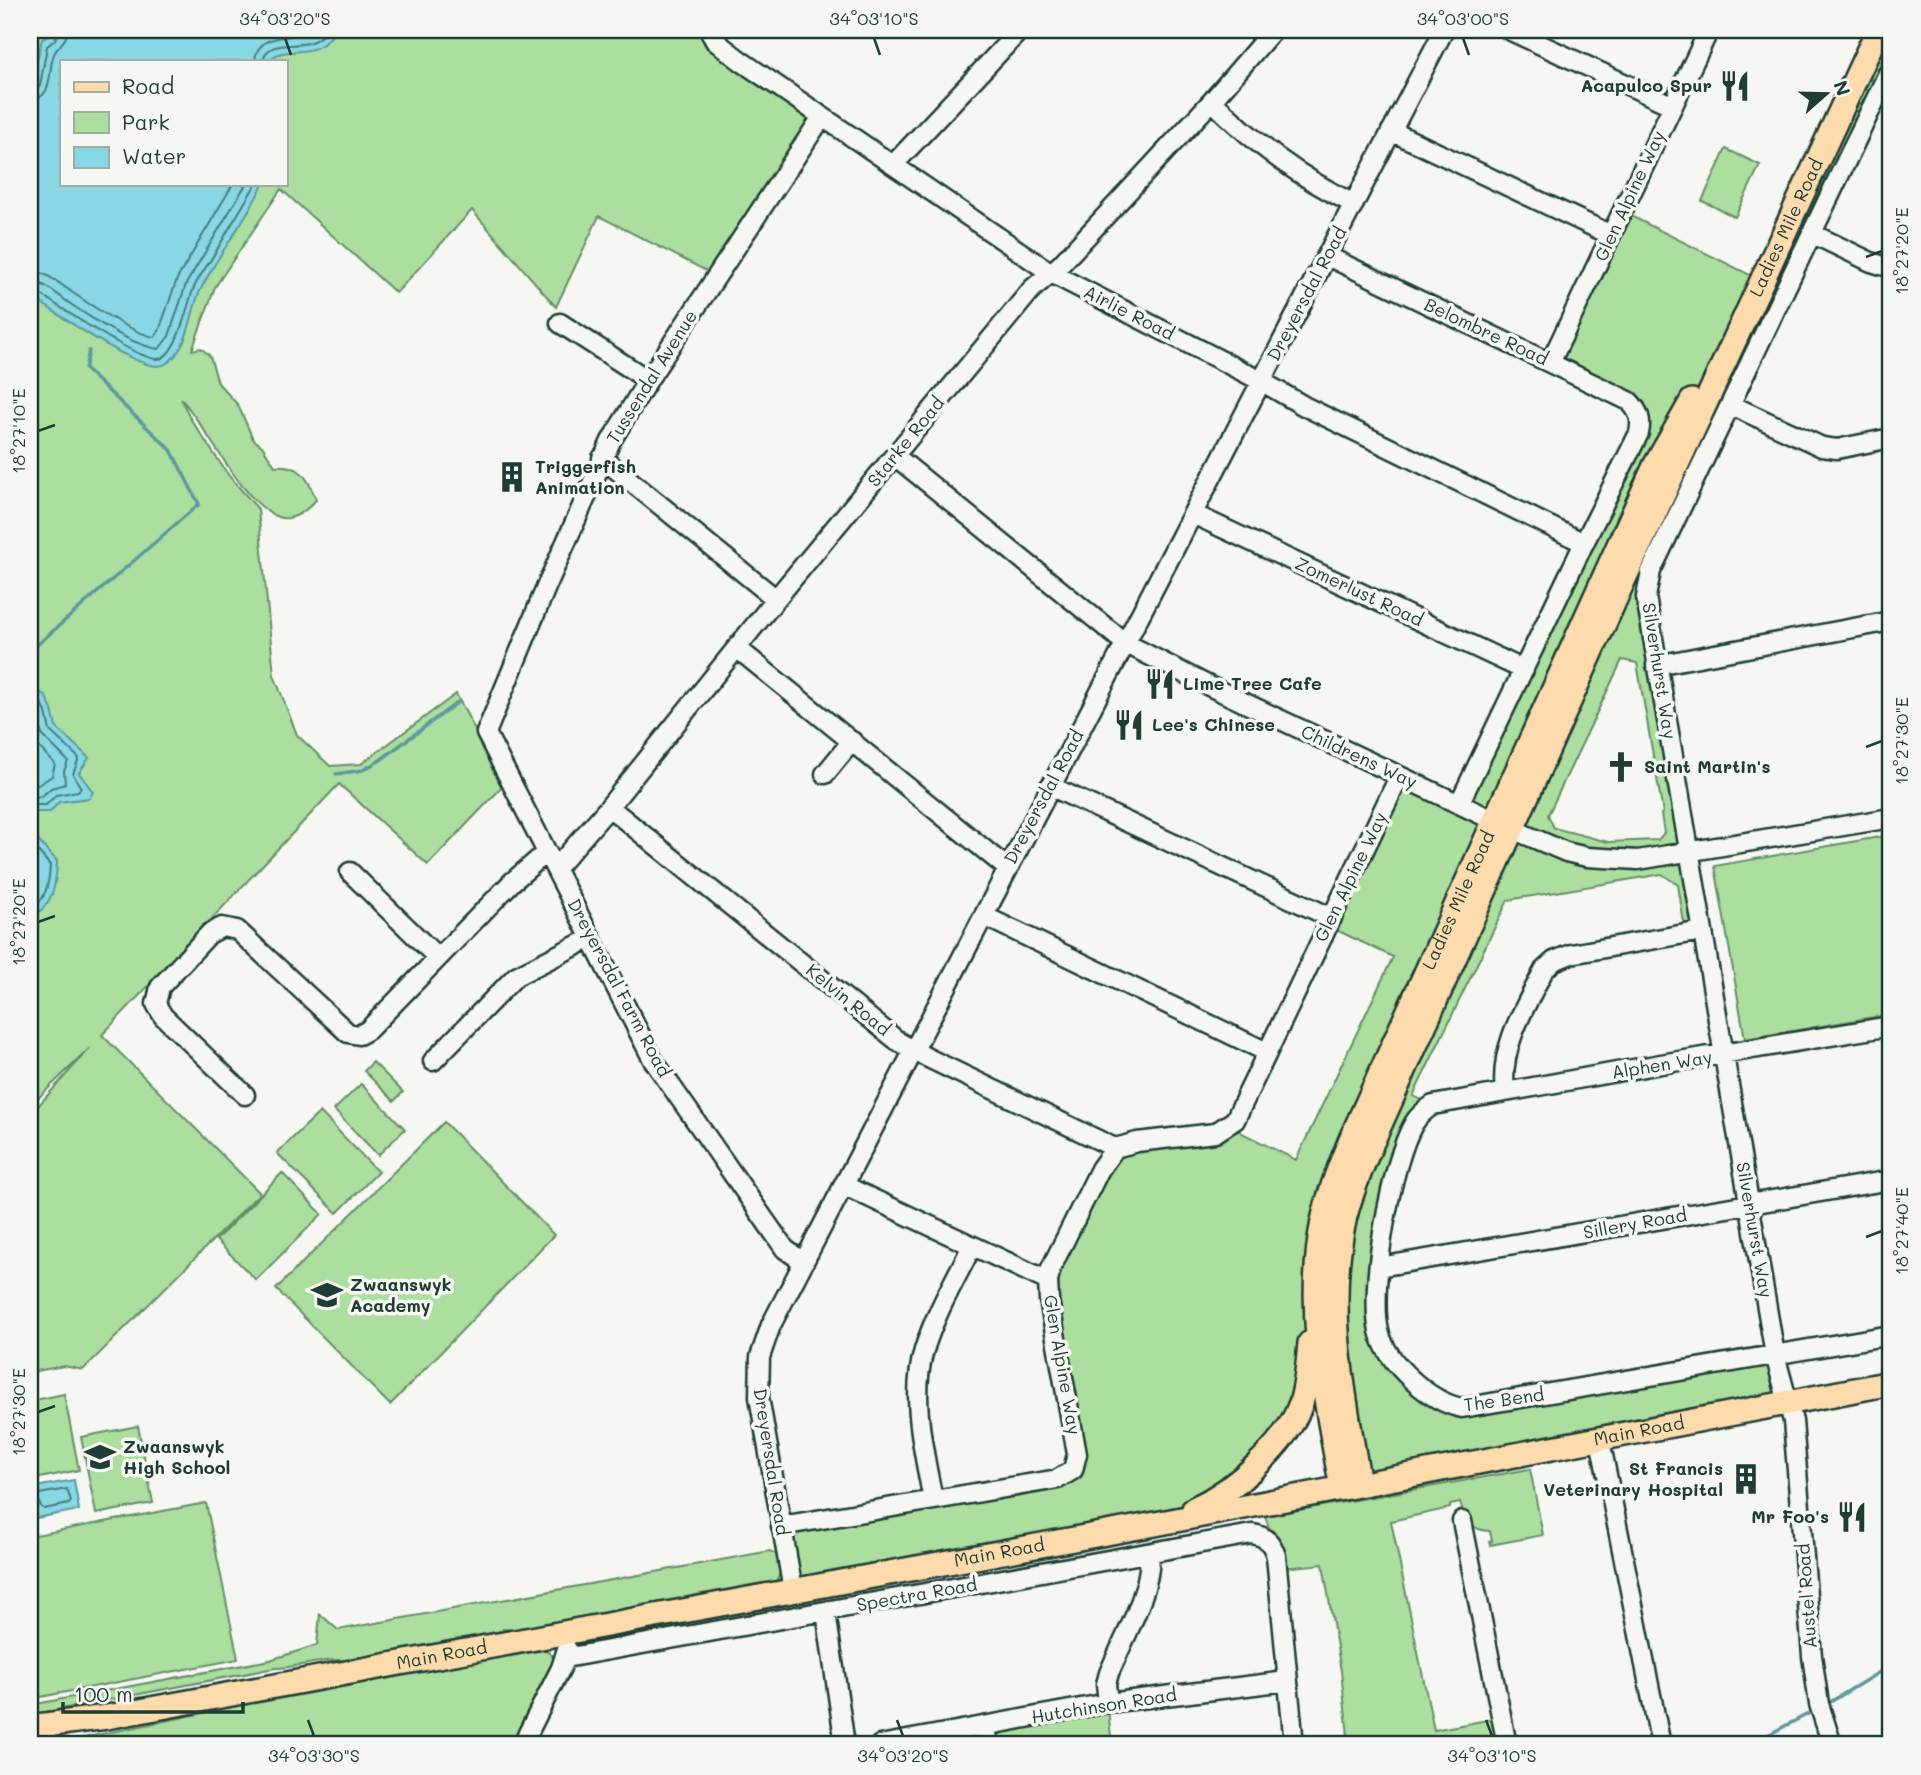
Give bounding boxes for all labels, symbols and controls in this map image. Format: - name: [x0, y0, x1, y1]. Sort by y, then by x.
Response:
- text: 34°03'20"S: [239, 6, 331, 30]
- text: 34°03'10"S: [829, 6, 919, 30]
- text: 34°03'00"S: [1417, 6, 1509, 30]
- legend: [60, 60, 287, 186]
- north arrow: [1792, 60, 1862, 130]
- restaurant icon: Acapulco Spur: [1718, 69, 1752, 103]
- text: Road: [122, 72, 174, 99]
- place label: Acapulco Spur: [1581, 73, 1712, 97]
- text: N: [1828, 77, 1857, 99]
- text: Park: [122, 108, 170, 135]
- street label: Glen Alpine Way: [1588, 126, 1670, 265]
- text: Water: [122, 142, 186, 169]
- street label: Ladies Mile Road: [1743, 154, 1828, 300]
- text: 18°27'20"E: [1889, 207, 1913, 295]
- street label: Dreyersdal Road: [1261, 222, 1352, 365]
- street label: Airlie Road: [1080, 279, 1179, 345]
- street label: Belombre Road: [1421, 292, 1552, 370]
- street label: Tussendal Avenue: [600, 305, 702, 448]
- text: 18°27'10"E: [6, 388, 30, 474]
- street label: Starke Road: [861, 391, 949, 492]
- place label: Triggerfish Animation: [535, 454, 636, 499]
- building icon: Triggerfish Animation: [495, 460, 529, 494]
- street label: Zomerlust Road: [1291, 551, 1427, 631]
- street label: Silverhurst Way: [1637, 601, 1683, 741]
- restaurant icon: Lime Tree Cafe: [1143, 667, 1177, 701]
- place label: Lime Tree Cafe: [1183, 671, 1322, 695]
- text: 18°27'30"E: [1889, 697, 1913, 785]
- restaurant icon: Lee's Chinese: [1112, 708, 1146, 742]
- place label: Lee's Chinese: [1152, 712, 1275, 736]
- street label: Childrens Way: [1297, 719, 1421, 793]
- street label: Dreyersdal Road: [998, 725, 1089, 868]
- church icon: Saint Martin's: [1604, 750, 1638, 784]
- place label: Saint Martin's: [1644, 754, 1771, 778]
- street label: Glen Alpine Way: [1308, 808, 1392, 945]
- street label: Ladies Mile Road: [1416, 827, 1499, 973]
- text: 18°27'20"E: [6, 878, 30, 966]
- street label: Dreyersdal Farm Road: [563, 894, 677, 1081]
- street label: Kelvin Road: [801, 958, 896, 1041]
- street label: Alphen Way: [1610, 1044, 1714, 1084]
- street label: Silverhurst Way: [1731, 1160, 1779, 1300]
- text: 18°27'40"E: [1889, 1187, 1913, 1275]
- street label: Sillery Road: [1581, 1202, 1689, 1244]
- place label: Zwaanswyk Academy: [350, 1272, 451, 1317]
- school or university icon: Zwaanswyk Academy: [310, 1278, 344, 1312]
- street label: Glen Alpine Way: [1039, 1293, 1087, 1437]
- text: 18°27'30"E: [6, 1368, 30, 1456]
- street label: The Bend: [1462, 1382, 1546, 1417]
- street label: Dreyersdal Road: [749, 1387, 795, 1537]
- street label: Main Road: [1591, 1410, 1686, 1451]
- place label: Zwaanswyk High School: [123, 1434, 230, 1479]
- school or university icon: Zwaanswyk High School: [83, 1440, 117, 1474]
- place label: St Francis Veterinary Hospital: [1543, 1456, 1723, 1501]
- building icon: St Francis Veterinary Hospital: [1729, 1462, 1763, 1496]
- restaurant icon: Mr Foo's: [1835, 1500, 1869, 1534]
- place label: Mr Foo's: [1751, 1504, 1829, 1528]
- street label: Main Road: [952, 1532, 1046, 1572]
- street label: Austel Road: [1790, 1543, 1822, 1649]
- street label: Spectra Road: [855, 1572, 979, 1616]
- street label: Main Road: [394, 1634, 489, 1675]
- scale bar: [63, 1670, 243, 1714]
- text: 100 m: [74, 1680, 133, 1707]
- street label: Hutchinson Road: [1029, 1682, 1178, 1728]
- text: 34°03'30"S: [268, 1743, 360, 1767]
- text: 34°03'20"S: [857, 1743, 949, 1767]
- text: 34°03'10"S: [1447, 1743, 1537, 1767]

